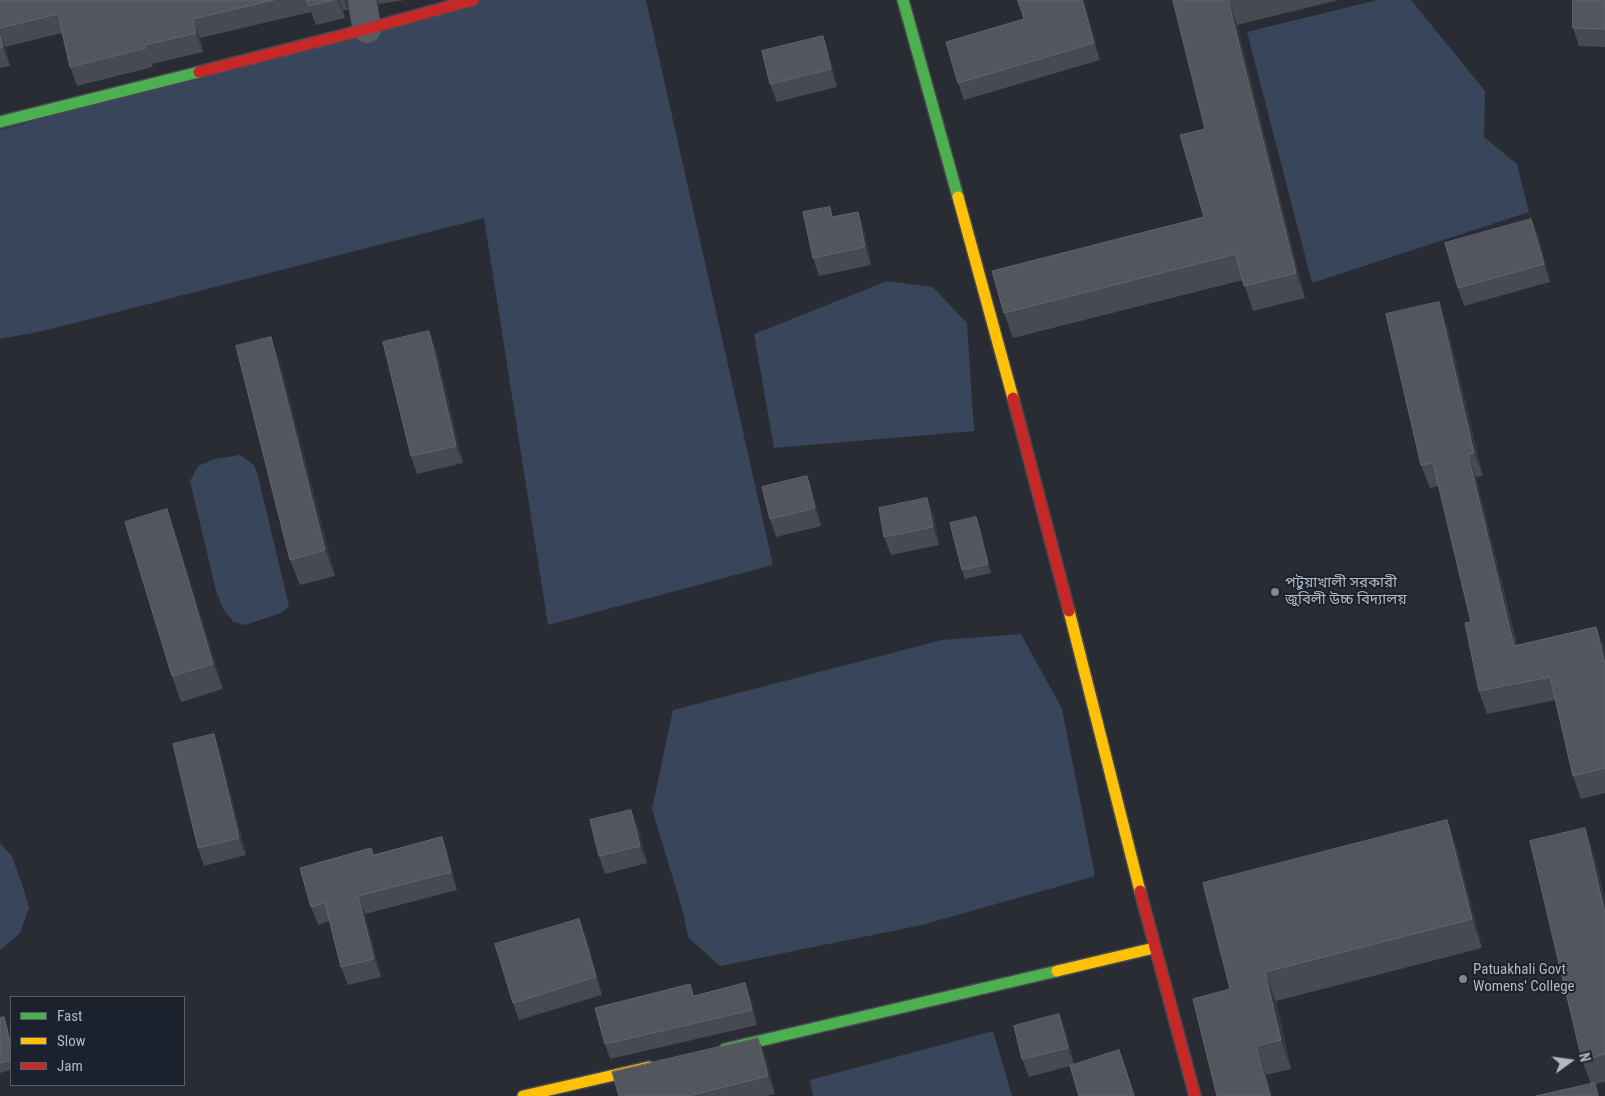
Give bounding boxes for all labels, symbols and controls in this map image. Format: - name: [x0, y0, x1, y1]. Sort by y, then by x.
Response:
- place label: পটুয়াখালী সরকারী জুবিলী উচ্চ বিদ্যালয়: [1285, 574, 1407, 609]
- marker: পটুয়াখালী সরকারী জুবিলী উচ্চ বিদ্যালয়: [1269, 586, 1281, 598]
- place label: Patuakhali Govt Womens' College: [1473, 961, 1575, 996]
- marker: Patuakhali Govt Womens' College: [1457, 973, 1469, 985]
- legend: [10, 996, 185, 1086]
- text: Fast: [57, 1007, 82, 1025]
- text: Slow: [57, 1032, 86, 1050]
- north arrow: [1545, 1036, 1595, 1086]
- text: N: [1576, 1051, 1593, 1063]
- text: Jam: [57, 1057, 83, 1075]

